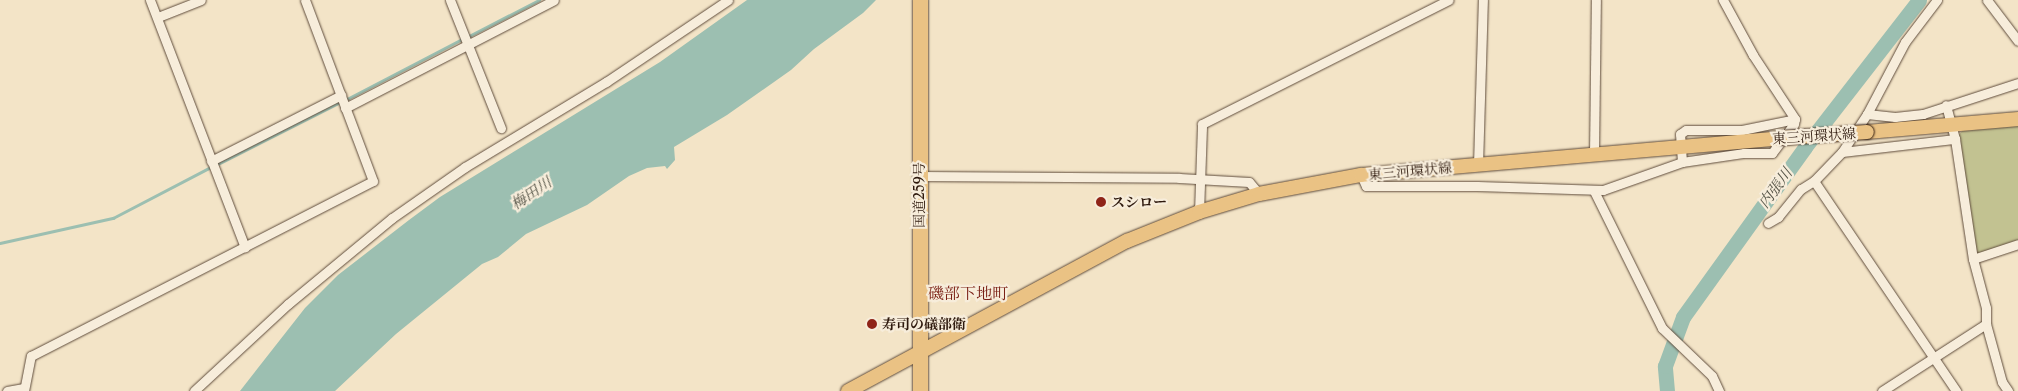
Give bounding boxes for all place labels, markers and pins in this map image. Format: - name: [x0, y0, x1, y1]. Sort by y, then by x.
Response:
- place label: スシロー: [1111, 194, 1167, 210]
- marker: スシロー: [1095, 196, 1107, 208]
- place label: 寿司の礒部衛: [882, 316, 966, 332]
- marker: 寿司の礒部衛: [866, 318, 878, 330]

